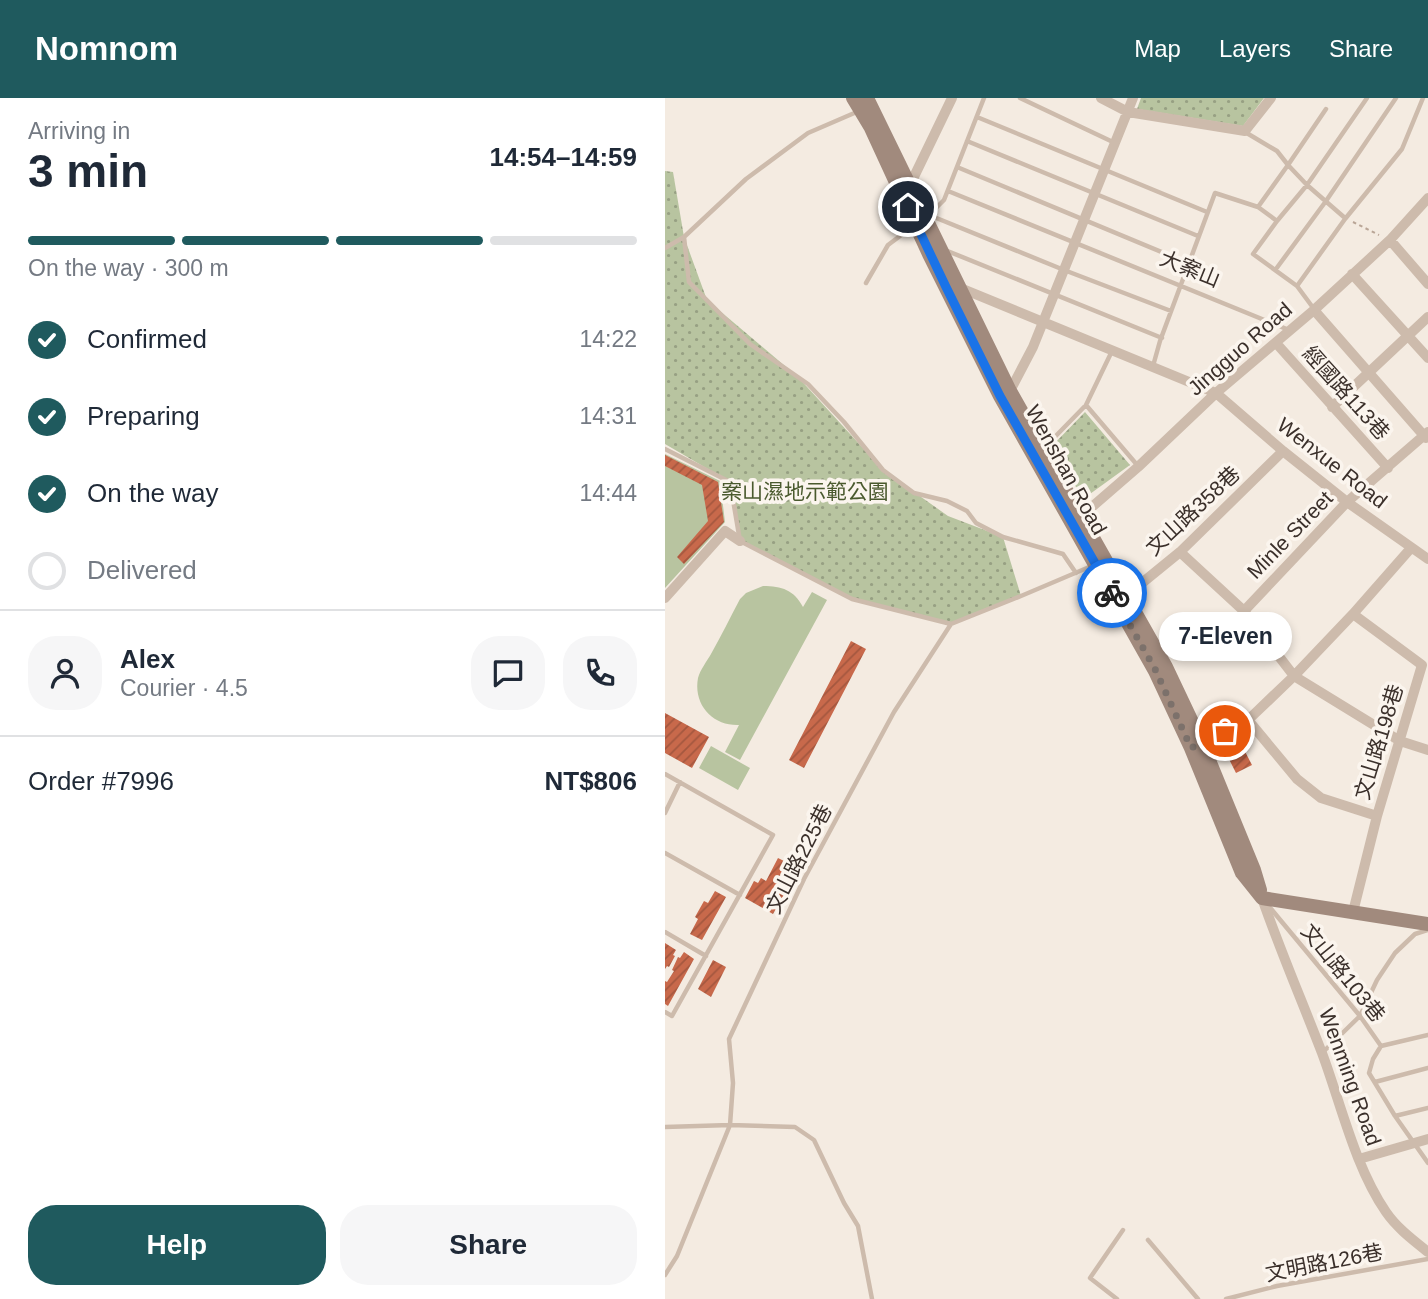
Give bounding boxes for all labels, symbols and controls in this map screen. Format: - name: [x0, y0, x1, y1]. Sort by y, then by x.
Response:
- text: Nomnom: [35, 30, 178, 67]
- text: Map: [1134, 35, 1181, 62]
- text: Layers: [1219, 35, 1291, 62]
- text: Share: [1329, 35, 1393, 62]
- text: Arriving in: [28, 118, 130, 144]
- text: 14:54–14:59: [490, 142, 637, 172]
- text: 3 min: [28, 145, 148, 197]
- pin: [878, 177, 938, 237]
- icon: home: [889, 188, 927, 226]
- street label: 大案山: [1157, 246, 1224, 291]
- text: On the way · 300 m: [28, 255, 229, 281]
- street label: Jingguo Road: [1183, 297, 1296, 400]
- icon: check: [28, 321, 66, 359]
- text: Confirmed: [87, 324, 207, 354]
- text: 14:22: [579, 326, 637, 352]
- street label: 經國路113巷: [1299, 341, 1394, 444]
- icon: check: [28, 398, 66, 436]
- text: Preparing: [87, 401, 200, 431]
- street label: Wenshan Road: [1021, 401, 1111, 538]
- text: 14:31: [579, 403, 637, 429]
- street label: Wenxue Road: [1273, 413, 1392, 513]
- street label: 文山路358巷: [1141, 462, 1244, 560]
- icon: check: [28, 475, 66, 513]
- text: On the way: [87, 478, 219, 508]
- text: 14:44: [579, 480, 637, 506]
- park label: 案山濕地示範公園: [721, 480, 889, 503]
- street label: Minle Street: [1242, 486, 1337, 583]
- text: Delivered: [87, 555, 197, 585]
- courier: [1077, 558, 1147, 628]
- icon: bike: [1093, 574, 1131, 612]
- callout: 7-Eleven: [1159, 612, 1291, 661]
- text: 7-Eleven: [1178, 623, 1273, 649]
- button: person: [28, 636, 102, 710]
- button: chat: [471, 636, 545, 710]
- button: phone: [563, 636, 637, 710]
- text: Alex: [120, 644, 175, 674]
- text: Courier · 4.5: [120, 675, 248, 701]
- street label: 文山路198巷: [1350, 682, 1407, 802]
- pin: [1195, 701, 1255, 761]
- icon: bag: [1206, 712, 1244, 750]
- text: Order #7996: [28, 766, 174, 796]
- text: NT$806: [545, 766, 637, 796]
- street label: 文山路225巷: [761, 801, 836, 917]
- street label: 文山路103巷: [1297, 919, 1390, 1026]
- street label: Wenming Road: [1315, 1005, 1386, 1149]
- button: Help: [28, 1205, 326, 1285]
- button: Share: [340, 1205, 637, 1285]
- street label: 文明路126巷: [1263, 1240, 1385, 1285]

